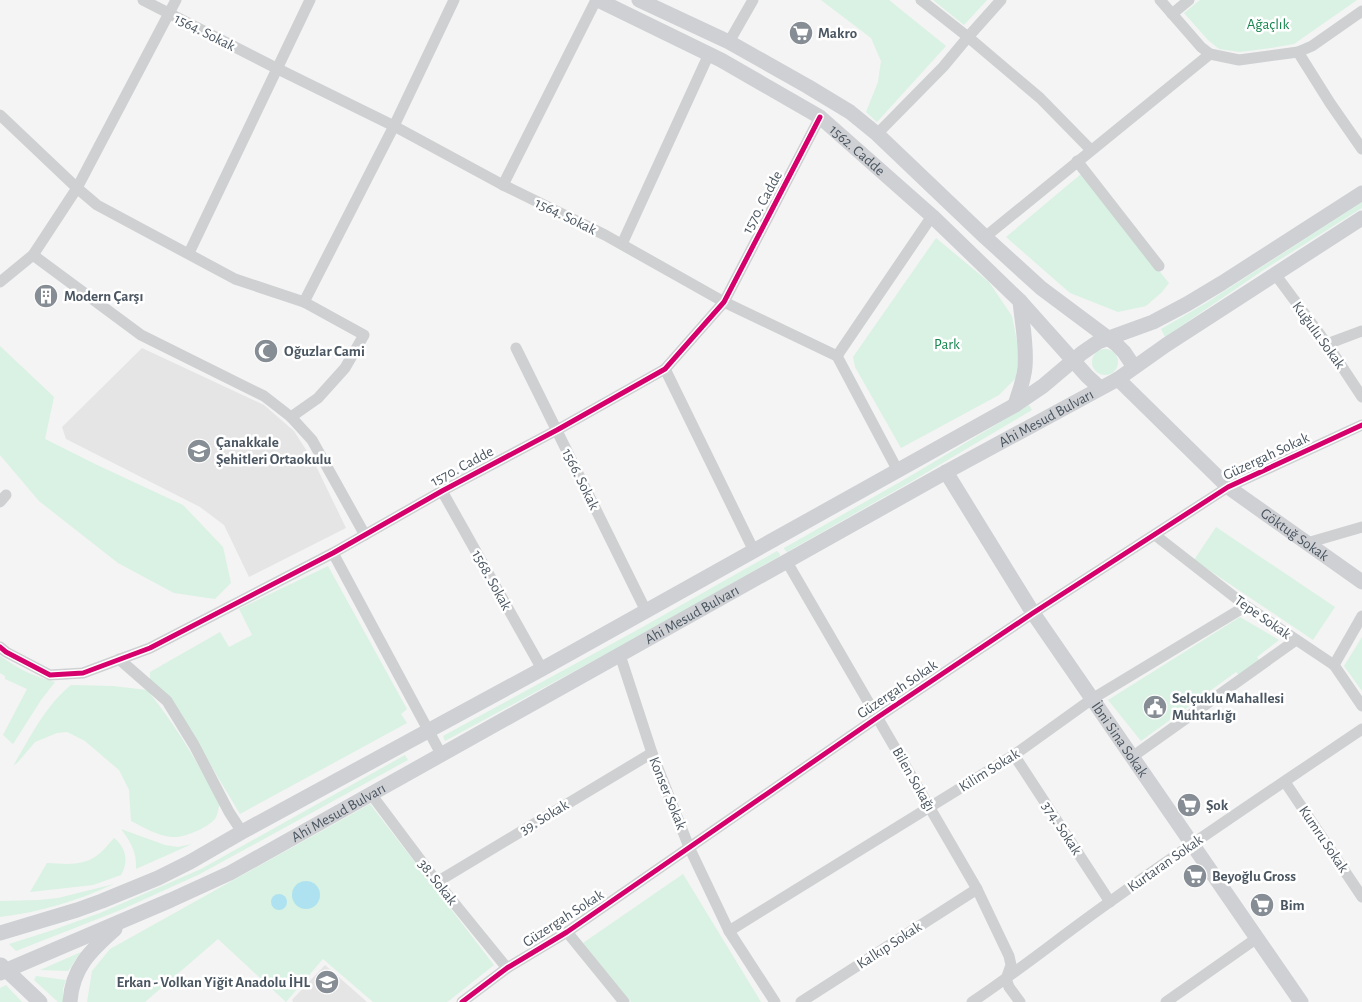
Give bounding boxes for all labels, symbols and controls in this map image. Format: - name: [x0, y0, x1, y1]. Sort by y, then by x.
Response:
- street label: 1564. Sokak: [172, 11, 238, 54]
- park label: Ağaçlık: [1247, 17, 1289, 32]
- supermarket icon: Makro: [788, 20, 814, 46]
- place label: Makro: [818, 26, 857, 41]
- street label: 1562. Cadde: [826, 122, 888, 179]
- street label: 1570. Cadde: [740, 168, 785, 236]
- street label: 1564. Sokak: [533, 195, 599, 238]
- building icon: Modern Çarşı: [33, 283, 59, 309]
- place label: Modern Çarşı: [64, 289, 143, 304]
- street label: Kuğulu Sokak: [1289, 299, 1348, 372]
- park label: Park: [934, 337, 960, 352]
- mosque icon: Oğuzlar Cami: [253, 338, 279, 364]
- place label: Oğuzlar Cami: [284, 344, 365, 359]
- street label: Ahi Mesud Bulvarı: [996, 387, 1096, 450]
- street label: Güzergah Sokak: [1221, 430, 1312, 483]
- place label: Çanakkale Şehitleri Ortaokulu: [216, 435, 331, 467]
- school or university icon: Çanakkale Şehitleri Ortaokulu: [186, 438, 212, 464]
- street label: 1570. Cadde: [428, 444, 496, 489]
- street label: 1566. Sokak: [559, 446, 602, 512]
- street label: Göktuğ Sokak: [1258, 506, 1331, 564]
- street label: 1568. Sokak: [469, 548, 514, 613]
- street label: Ahi Mesud Bulvarı: [642, 583, 742, 647]
- street label: Tepe Sokak: [1232, 593, 1294, 642]
- street label: Güzergah Sokak: [855, 657, 940, 722]
- place label: Selçuklu Mahallesi Muhtarlığı: [1172, 691, 1284, 723]
- public building icon: Selçuklu Mahallesi Muhtarlığı: [1142, 694, 1168, 720]
- street label: İbni Sina Sokak: [1088, 698, 1151, 780]
- street label: Bilen Sokağı: [889, 745, 938, 814]
- street label: Kilim Sokak: [956, 746, 1022, 795]
- street label: Konser Sokak: [646, 755, 689, 832]
- street label: Ahi Mesud Bulvarı: [289, 780, 388, 845]
- supermarket icon: Şok: [1176, 792, 1202, 818]
- street label: 39. Sokak: [517, 797, 571, 838]
- place label: Şok: [1206, 798, 1229, 813]
- street label: 374. Sokak: [1039, 799, 1084, 858]
- street label: Kumru Sokak: [1296, 803, 1351, 875]
- street label: Kurtaran Sokak: [1125, 832, 1206, 895]
- street label: 38. Sokak: [415, 857, 460, 908]
- supermarket icon: Beyoğlu Gross: [1182, 863, 1208, 889]
- place label: Beyoğlu Gross: [1212, 869, 1296, 884]
- street label: Güzergah Sokak: [520, 887, 606, 950]
- supermarket icon: Bim: [1249, 892, 1275, 918]
- place label: Bim: [1280, 898, 1305, 913]
- street label: Kalkıp Sokak: [854, 919, 924, 972]
- school or university icon: Erkan - Volkan Yiğit Anadolu İHL: [314, 969, 340, 995]
- place label: Erkan - Volkan Yiğit Anadolu İHL: [116, 974, 311, 990]

